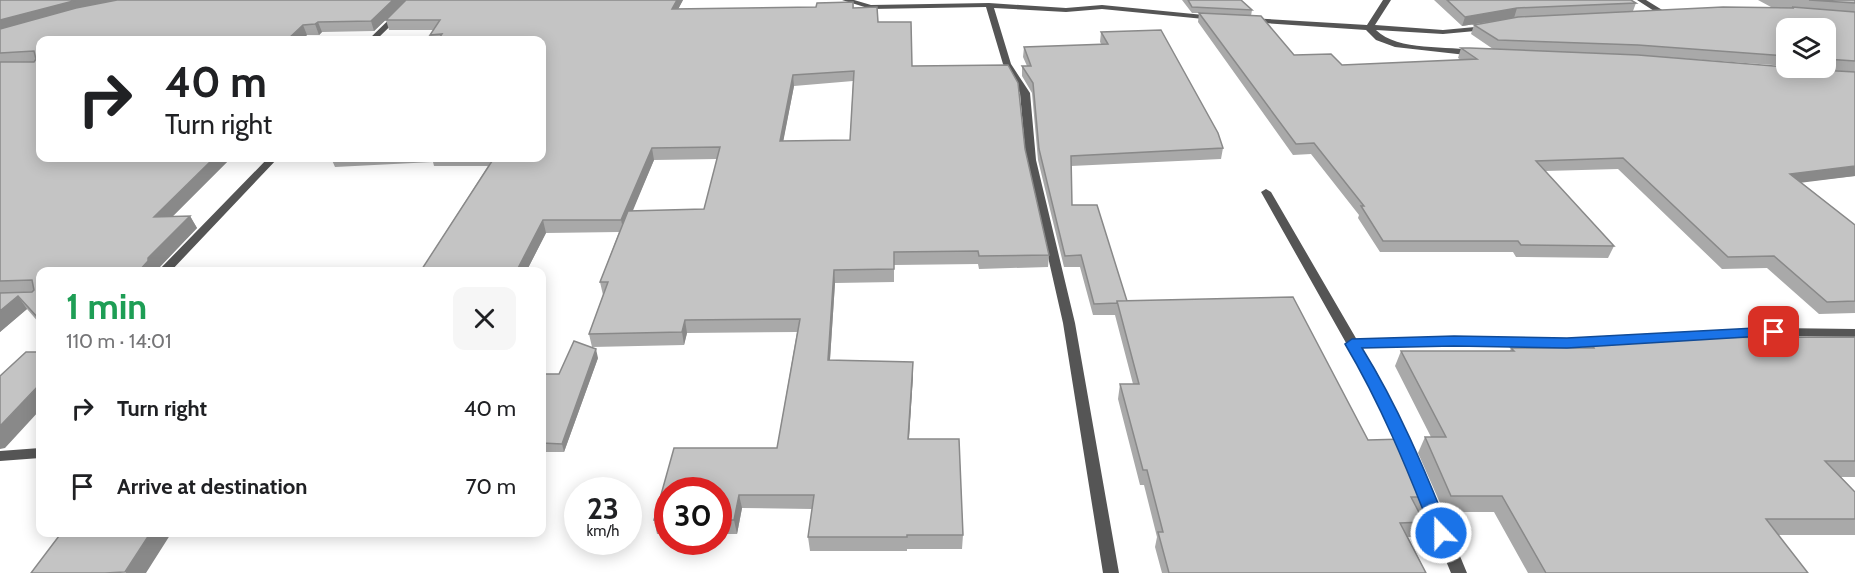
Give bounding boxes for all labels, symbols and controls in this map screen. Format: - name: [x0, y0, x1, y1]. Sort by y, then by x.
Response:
- map controls: [1776, 18, 1836, 78]
- button: layers: [1776, 18, 1836, 78]
- text: 40 m: [165, 56, 267, 108]
- icon: right: [66, 60, 144, 138]
- text: Turn right: [165, 108, 272, 141]
- text: 1 min: [66, 284, 147, 328]
- button: close: [453, 287, 516, 350]
- pin: [1748, 306, 1799, 357]
- icon: arrive: [1757, 315, 1790, 348]
- text: 110 m · 14:01: [66, 329, 172, 353]
- icon: right: [66, 392, 99, 425]
- text: Turn right: [117, 395, 207, 422]
- text: 40 m: [464, 395, 516, 422]
- icon: arrive: [66, 470, 99, 503]
- text: Arrive at destination: [117, 473, 307, 500]
- text: 70 m: [466, 473, 516, 500]
- speed limit sign: 30: [654, 477, 732, 555]
- text: 23: [587, 490, 619, 527]
- position arrow: [1409, 501, 1473, 565]
- text: km/h: [587, 522, 619, 540]

